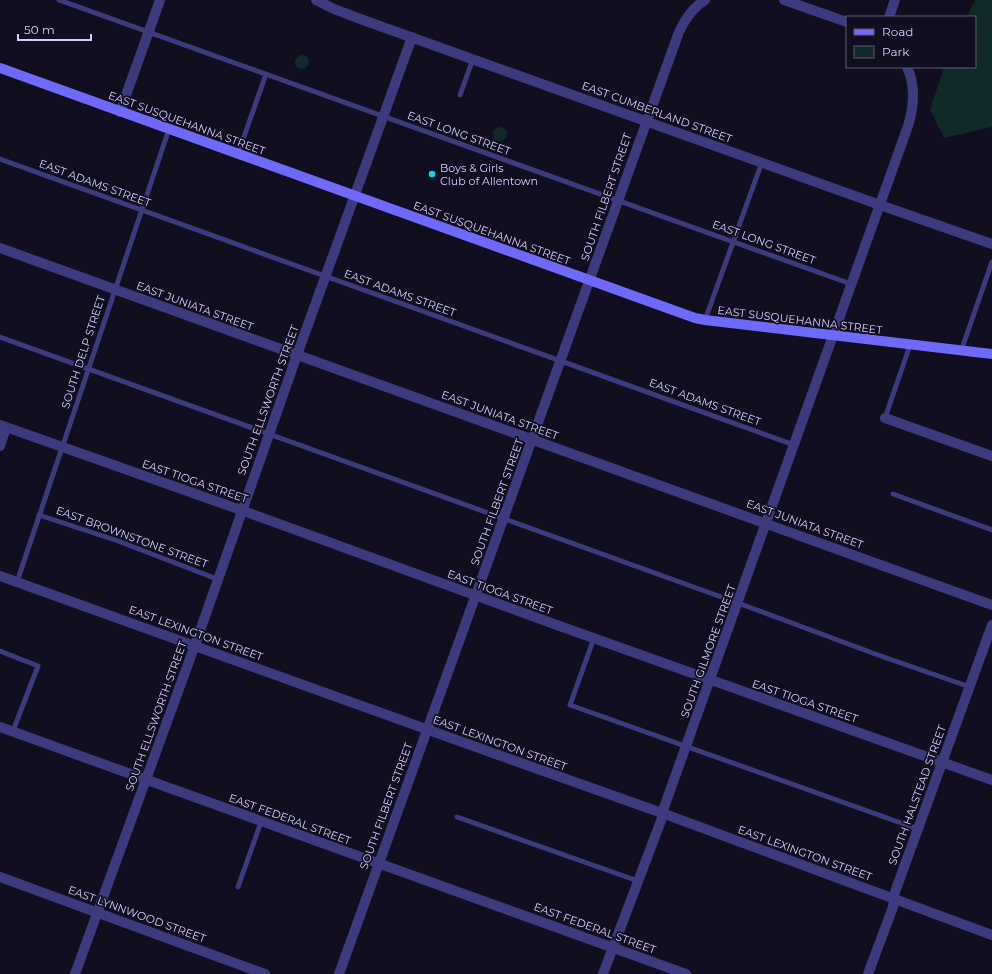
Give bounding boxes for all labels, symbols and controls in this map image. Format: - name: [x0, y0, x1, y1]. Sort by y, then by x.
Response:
- scale bar: [18, 16, 91, 42]
- legend: [846, 16, 976, 68]
- text: 50 m: [24, 22, 55, 37]
- text: Road: [882, 24, 913, 39]
- text: Park: [882, 44, 910, 59]
- street label: EAST CUMBERLAND STREET: [580, 78, 735, 146]
- street label: EAST SUSQUEHANNA STREET: [107, 88, 268, 158]
- street label: EAST LONG STREET: [405, 108, 513, 158]
- street label: SOUTH FILBERT STREET: [578, 131, 635, 263]
- street label: EAST ADAMS STREET: [37, 156, 153, 210]
- place label: Boys & Girls Club of Allentown: [440, 161, 538, 188]
- marker: Boys & Girls Club of Allentown: [427, 169, 437, 179]
- street label: EAST SUSQUEHANNA STREET: [412, 198, 573, 268]
- street label: EAST LONG STREET: [710, 217, 818, 267]
- street label: EAST ADAMS STREET: [342, 266, 458, 320]
- street label: EAST JUNIATA STREET: [134, 278, 256, 334]
- street label: SOUTH DELP STREET: [58, 293, 108, 410]
- street label: EAST SUSQUEHANNA STREET: [717, 303, 884, 337]
- street label: SOUTH ELLSWORTH STREET: [234, 322, 302, 477]
- street label: EAST ADAMS STREET: [647, 375, 763, 429]
- street label: EAST JUNIATA STREET: [439, 387, 561, 443]
- street label: SOUTH FILBERT STREET: [467, 436, 527, 567]
- street label: EAST TIOGA STREET: [140, 456, 250, 506]
- street label: EAST JUNIATA STREET: [744, 496, 866, 552]
- street label: EAST BROWNSTONE STREET: [54, 503, 210, 571]
- street label: EAST TIOGA STREET: [445, 566, 555, 618]
- street label: SOUTH GILMORE STREET: [677, 582, 739, 720]
- street label: EAST LEXINGTON STREET: [127, 602, 266, 664]
- street label: SOUTH ELLSWORTH STREET: [122, 638, 190, 793]
- street label: EAST TIOGA STREET: [750, 676, 860, 726]
- street label: EAST LEXINGTON STREET: [431, 712, 570, 774]
- street label: SOUTH HALSTEAD STREET: [885, 722, 949, 867]
- street label: SOUTH FILBERT STREET: [356, 740, 416, 871]
- street label: EAST FEDERAL STREET: [227, 790, 354, 848]
- street label: EAST LEXINGTON STREET: [736, 822, 875, 884]
- street label: EAST LYNNWOOD STREET: [66, 883, 208, 946]
- street label: EAST FEDERAL STREET: [532, 899, 659, 957]

